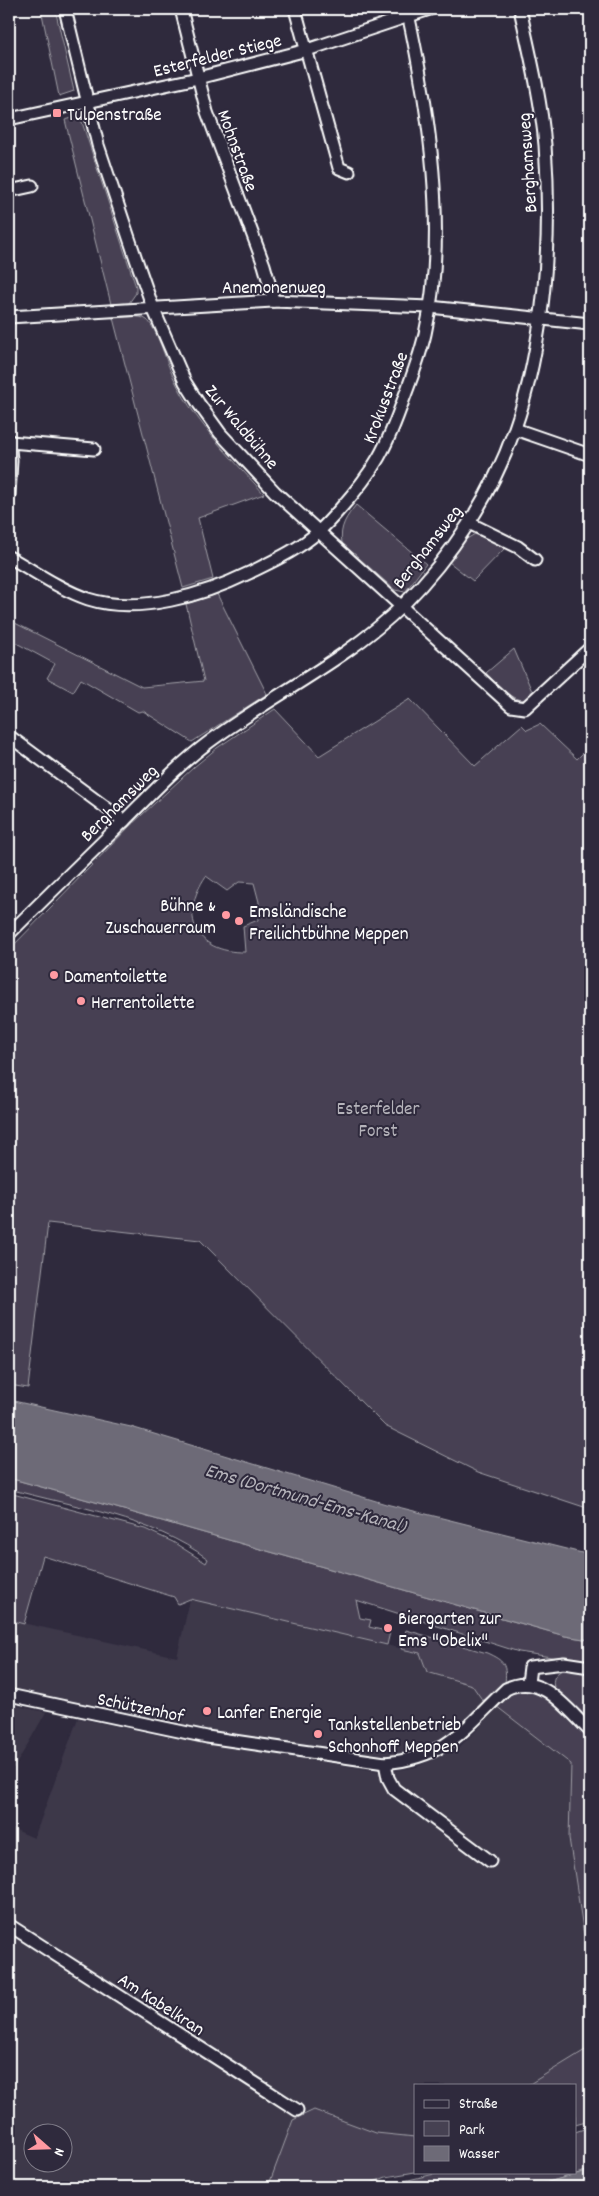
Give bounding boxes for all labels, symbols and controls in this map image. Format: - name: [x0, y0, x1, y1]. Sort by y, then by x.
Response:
- street label: Esterfelder Stiege: [151, 28, 285, 86]
- place label: Tulpenstraße: [67, 103, 162, 130]
- street label: Mohnstraße: [208, 106, 263, 196]
- marker: Tulpenstraße: [51, 107, 63, 119]
- street label: Berghamsweg: [513, 112, 546, 214]
- street label: Anemonenweg: [222, 276, 326, 303]
- street label: Krokusstraße: [357, 348, 417, 448]
- street label: Zur Waldbühne: [197, 380, 284, 477]
- street label: Berghamsweg: [387, 500, 470, 596]
- street label: Berghamsweg: [75, 759, 165, 849]
- place label: Bühne & Zuschauerraum: [105, 894, 216, 943]
- place label: Emsländische Freilichtbühne Meppen: [249, 900, 408, 949]
- marker: Bühne & Zuschauerraum: [220, 909, 232, 921]
- marker: Emsländische Freilichtbühne Meppen: [233, 915, 245, 927]
- place label: Damentoilette: [64, 965, 167, 992]
- marker: Damentoilette: [48, 969, 60, 981]
- place label: Herrentoilette: [91, 991, 195, 1018]
- marker: Herrentoilette: [75, 995, 87, 1007]
- park label: Esterfelder Forst: [337, 1097, 419, 1146]
- water label: Ems (Dortmund-Ems-Kanal): [201, 1458, 411, 1542]
- place label: Biergarten zur Ems "Obelix": [398, 1607, 501, 1656]
- marker: Biergarten zur Ems "Obelix": [382, 1622, 394, 1634]
- street label: Schützenhof: [94, 1687, 187, 1732]
- place label: Lanfer Energie: [217, 1701, 322, 1728]
- marker: Lanfer Energie: [201, 1705, 213, 1717]
- place label: Tankstellenbetrieb Schonhoff Meppen: [328, 1713, 461, 1762]
- marker: Tankstellenbetrieb Schonhoff Meppen: [312, 1728, 324, 1740]
- street label: Am Kabelkran: [111, 1968, 209, 2044]
- legend: [414, 2084, 576, 2174]
- text: Straße: [459, 2094, 498, 2116]
- text: Park: [459, 2120, 485, 2142]
- north arrow: [22, 2124, 72, 2174]
- text: Wasser: [459, 2144, 500, 2166]
- text: N: [48, 2145, 69, 2159]

